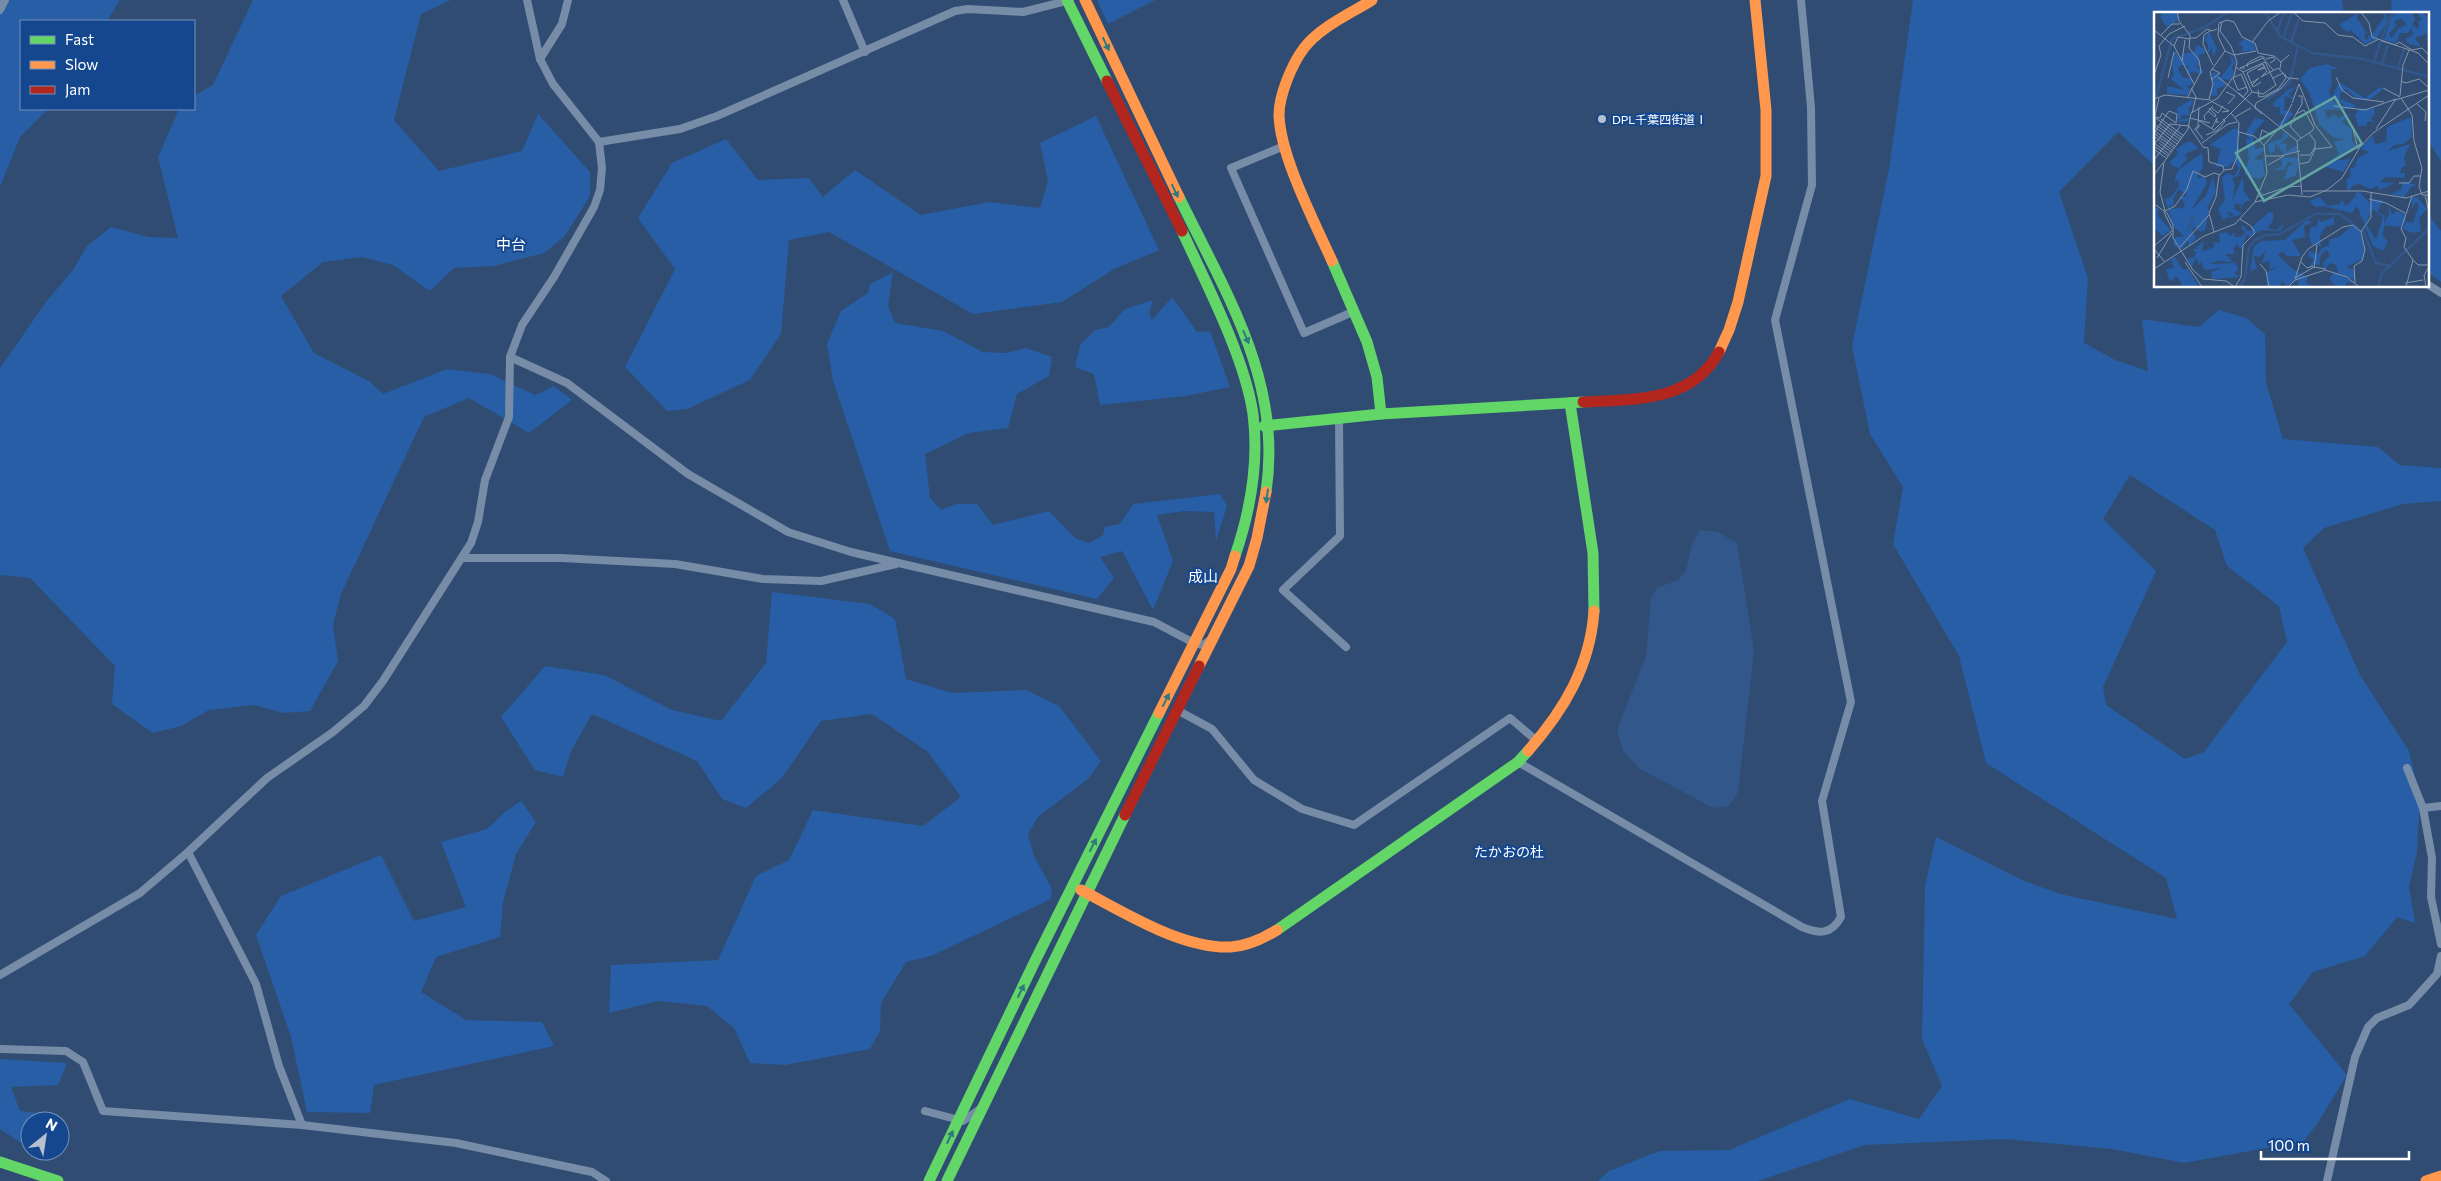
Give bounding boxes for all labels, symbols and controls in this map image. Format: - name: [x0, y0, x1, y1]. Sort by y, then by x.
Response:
- inset map: [2154, 12, 2428, 288]
- legend: [20, 20, 195, 110]
- text: Fast: [65, 30, 94, 48]
- one-way arrow: [1102, 37, 1110, 51]
- text: Slow: [65, 55, 98, 73]
- text: Jam: [65, 80, 90, 98]
- place label: DPL千葉四街道Ⅰ: [1612, 112, 1707, 126]
- marker: DPL千葉四街道Ⅰ: [1596, 113, 1608, 125]
- one-way arrow: [1171, 184, 1179, 198]
- district label: 中台: [496, 235, 526, 253]
- one-way arrow: [1243, 330, 1251, 344]
- one-way arrow: [1262, 488, 1270, 504]
- district label: 成山: [1188, 567, 1218, 585]
- one-way arrow: [1162, 693, 1170, 707]
- one-way arrow: [1089, 838, 1097, 852]
- district label: たかおの杜: [1474, 843, 1544, 860]
- one-way arrow: [1017, 984, 1025, 998]
- north arrow: [20, 1111, 70, 1161]
- text: N: [43, 1114, 61, 1134]
- scale bar: [2261, 1128, 2408, 1160]
- one-way arrow: [946, 1130, 954, 1144]
- text: 100 m: [2268, 1136, 2310, 1154]

